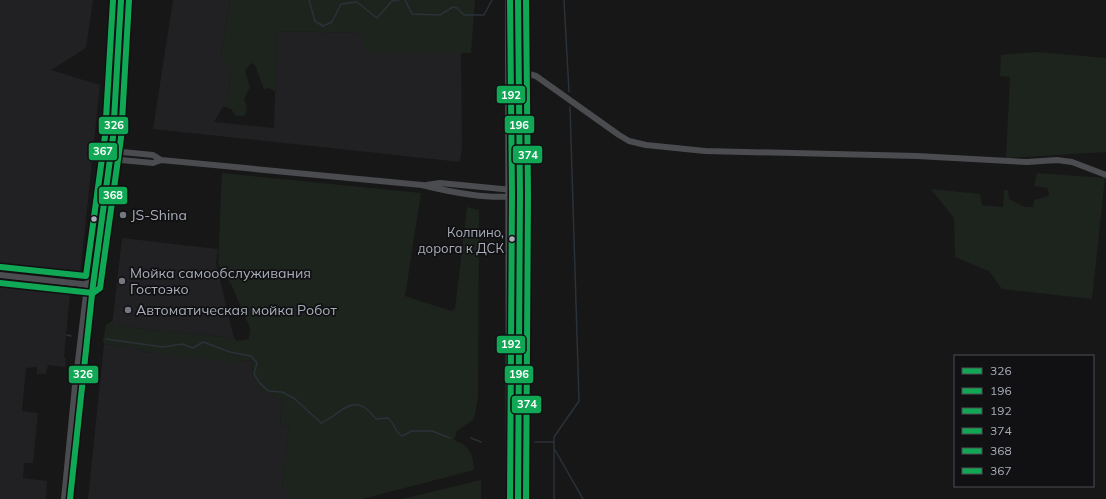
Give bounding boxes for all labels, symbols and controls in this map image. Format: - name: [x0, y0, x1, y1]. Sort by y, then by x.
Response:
- line badge: 192: [496, 85, 526, 104]
- text: 192: [501, 88, 521, 102]
- line badge: 196: [504, 115, 535, 134]
- line badge: 326: [98, 116, 129, 135]
- text: 326: [104, 118, 124, 132]
- text: 196: [509, 118, 529, 132]
- line badge: 367: [88, 142, 118, 161]
- text: 367: [93, 144, 113, 158]
- line badge: 374: [512, 145, 543, 164]
- text: 374: [518, 148, 538, 162]
- line badge: 368: [98, 186, 128, 205]
- text: 368: [103, 188, 123, 202]
- place label: JS-Shina: [131, 206, 187, 224]
- marker: JS-Shina: [118, 210, 128, 220]
- unlabelled marker: [89, 214, 99, 224]
- place label: Колпино, дорога к ДСК: [418, 224, 504, 256]
- marker: Колпино, дорога к ДСК: [507, 234, 517, 244]
- place label: Мойка самообслуживания Гостоэко: [130, 264, 311, 298]
- marker: Мойка самообслуживания Гостоэко: [117, 276, 127, 286]
- place label: Автоматическая мойка Робот: [136, 301, 337, 319]
- marker: Автоматическая мойка Робот: [123, 305, 133, 315]
- line badge: 192: [496, 335, 526, 354]
- text: 192: [501, 337, 521, 351]
- legend: [954, 355, 1094, 487]
- text: 326: [990, 363, 1012, 378]
- line badge: 326: [68, 365, 99, 384]
- line badge: 196: [504, 365, 534, 384]
- text: 326: [73, 367, 93, 381]
- text: 196: [509, 367, 529, 381]
- text: 196: [990, 383, 1012, 398]
- line badge: 374: [511, 395, 542, 414]
- text: 374: [517, 397, 537, 411]
- text: 192: [990, 403, 1012, 418]
- text: 374: [990, 423, 1012, 438]
- text: 368: [990, 443, 1012, 458]
- text: 367: [990, 463, 1012, 478]

